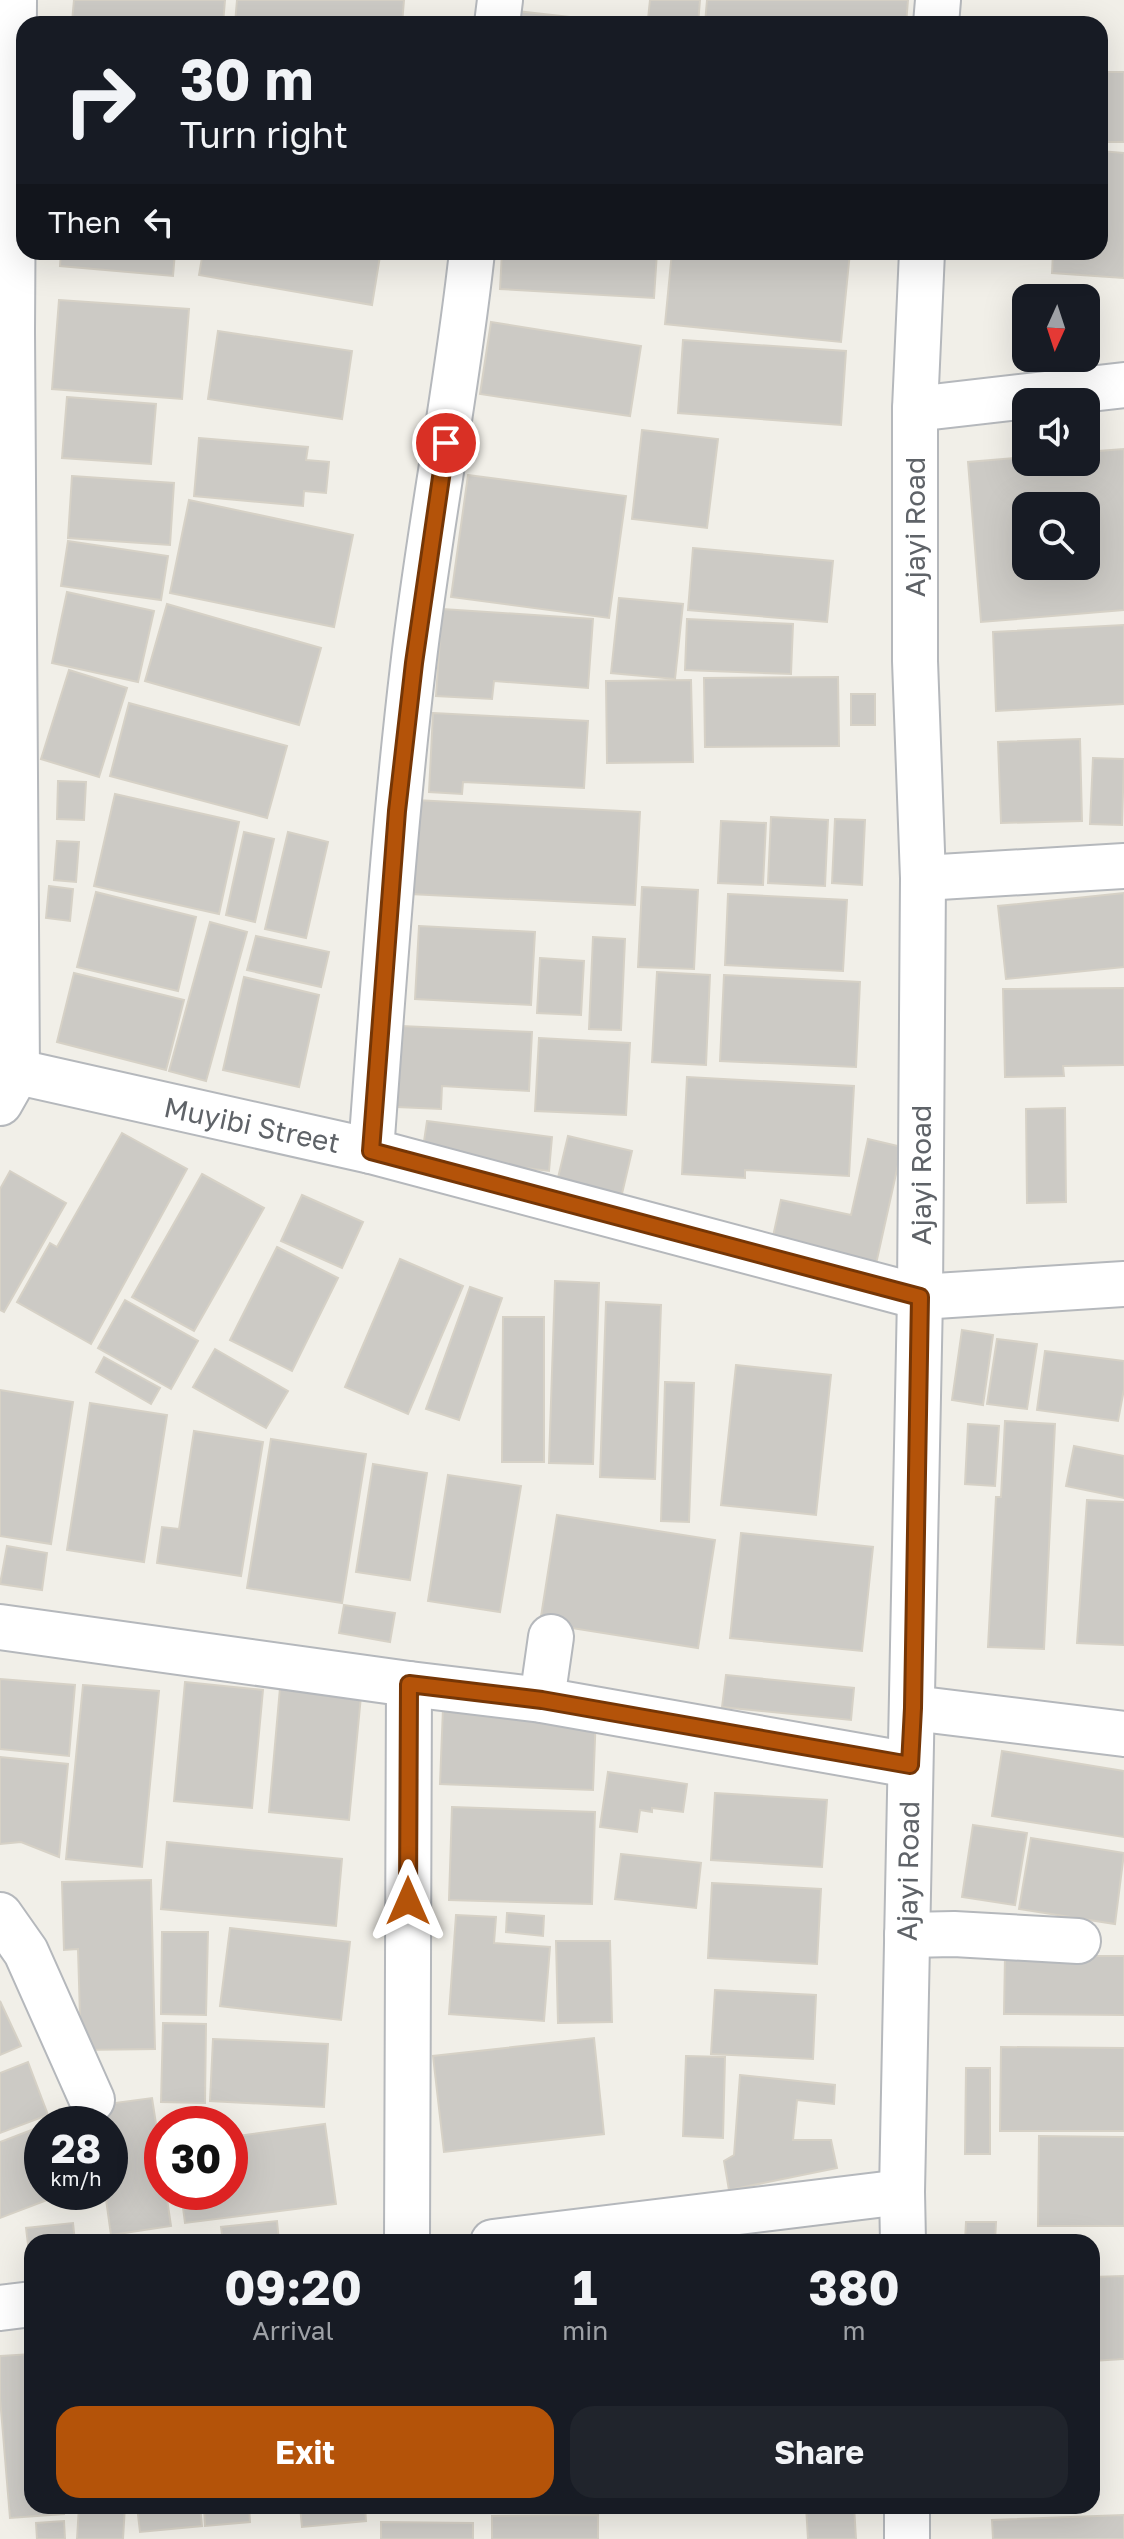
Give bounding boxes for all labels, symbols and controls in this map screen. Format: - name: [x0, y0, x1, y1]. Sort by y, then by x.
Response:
- text: 30 m: [180, 45, 314, 112]
- icon: right: [48, 48, 152, 152]
- text: Turn right: [180, 113, 348, 156]
- icon: left: [137, 200, 181, 244]
- text: Then: [48, 204, 121, 240]
- north arrow: [1012, 284, 1100, 372]
- map controls: [1012, 284, 1100, 580]
- button: sound: [1012, 388, 1100, 476]
- pin: [412, 409, 480, 477]
- icon: arrive: [424, 421, 468, 465]
- street label: Ajayi Road: [898, 457, 931, 597]
- button: search: [1012, 492, 1100, 580]
- street label: Muyibi Street: [161, 1090, 343, 1159]
- street label: Ajayi Road: [904, 1105, 937, 1245]
- street label: Ajayi Road: [890, 1801, 925, 1941]
- position arrow: [366, 1859, 450, 1943]
- speed limit sign: 30: [144, 2106, 248, 2210]
- text: 28: [51, 2124, 101, 2172]
- text: km/h: [51, 2166, 101, 2190]
- text: 09:20: [224, 2258, 362, 2316]
- text: 1: [573, 2258, 598, 2316]
- text: 380: [808, 2258, 900, 2316]
- text: Arrival: [252, 2315, 334, 2346]
- text: min: [562, 2315, 608, 2346]
- text: m: [843, 2315, 866, 2346]
- button: Exit: [56, 2406, 554, 2498]
- button: Share: [570, 2406, 1068, 2498]

